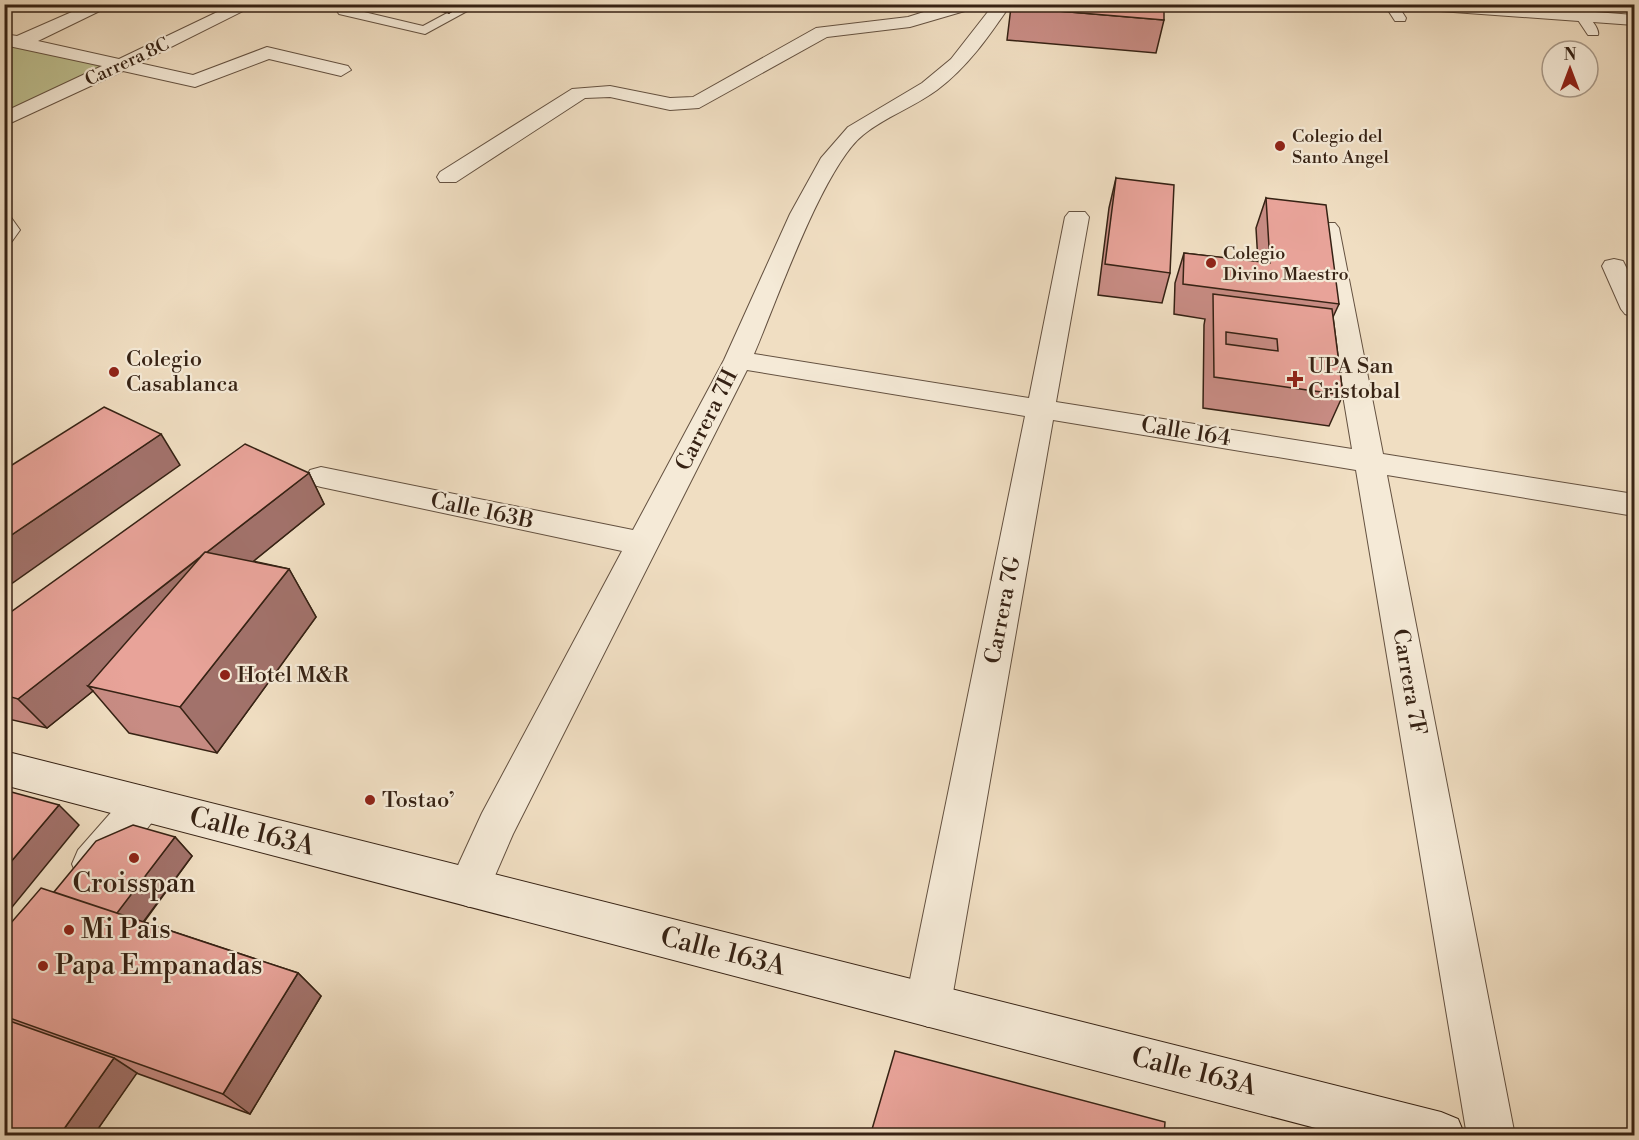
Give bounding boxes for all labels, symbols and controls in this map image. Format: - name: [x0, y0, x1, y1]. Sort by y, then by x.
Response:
- street label: Carrera 8C: [81, 33, 173, 91]
- north arrow: [1540, 39, 1600, 99]
- text: N: [1564, 45, 1577, 65]
- place label: Colegio del Santo Angel: [1292, 125, 1389, 169]
- marker: Colegio del Santo Angel: [1273, 139, 1287, 153]
- place label: Colegio Divino Maestro: [1223, 242, 1349, 286]
- marker: Colegio Divino Maestro: [1204, 256, 1218, 270]
- place label: Colegio Casablanca: [126, 346, 239, 398]
- place label: UPA San Cristobal: [1308, 353, 1401, 405]
- street label: Carrera 7H: [670, 364, 744, 475]
- marker: Colegio Casablanca: [107, 365, 121, 379]
- marker: UPA San Cristobal: [1286, 370, 1304, 388]
- street label: Calle 164: [1139, 412, 1233, 452]
- street label: Calle 163B: [428, 487, 536, 535]
- street label: Carrera 7G: [979, 554, 1027, 666]
- street label: Carrera 7F: [1386, 627, 1432, 737]
- place label: Hotel M&R: [237, 662, 350, 689]
- marker: Hotel M&R: [218, 668, 232, 682]
- place label: Tostao’: [382, 787, 455, 814]
- marker: Tostao’: [363, 793, 377, 807]
- street label: Calle 163A: [186, 800, 319, 864]
- marker: Croisspan: [127, 851, 141, 865]
- place label: Croisspan: [73, 867, 196, 901]
- place label: Mi Pais: [81, 913, 171, 947]
- street label: Calle 163A: [657, 920, 790, 984]
- marker: Mi Pais: [62, 923, 76, 937]
- place label: Papa Empanadas: [55, 949, 263, 983]
- marker: Papa Empanadas: [36, 959, 50, 973]
- street label: Calle 163A: [1128, 1040, 1261, 1104]

